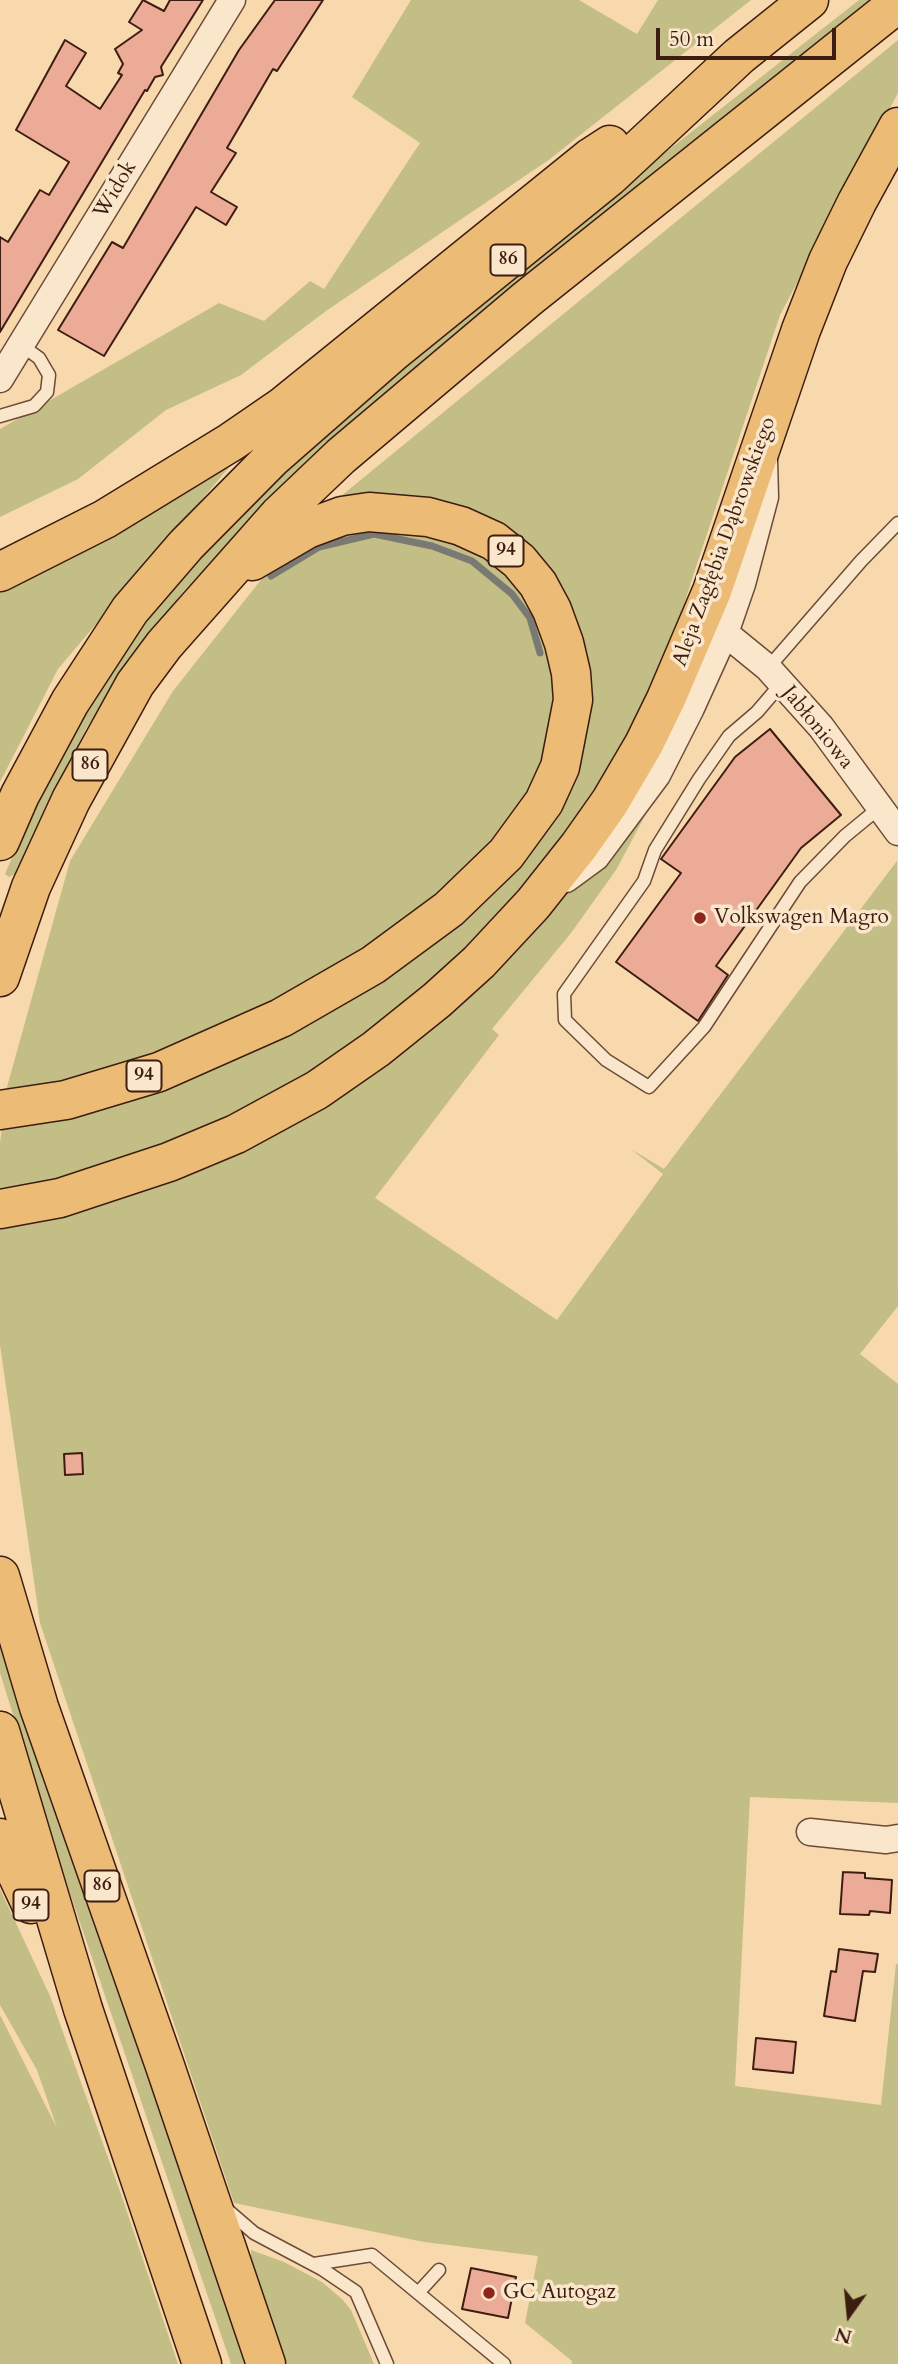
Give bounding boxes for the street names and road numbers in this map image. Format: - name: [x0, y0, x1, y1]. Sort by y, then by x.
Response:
- street label: Widok: [89, 157, 143, 223]
- road number: 86: [490, 244, 526, 276]
- street label: Aleja Zagłębia Dąbrowskiego: [668, 414, 782, 670]
- road number: 94: [489, 536, 524, 566]
- street label: Jabłoniowa: [776, 681, 858, 775]
- road number: 86: [72, 750, 108, 780]
- road number: 94: [127, 1060, 162, 1092]
- road number: 86: [84, 1870, 119, 1902]
- road number: 94: [14, 1890, 48, 1921]

